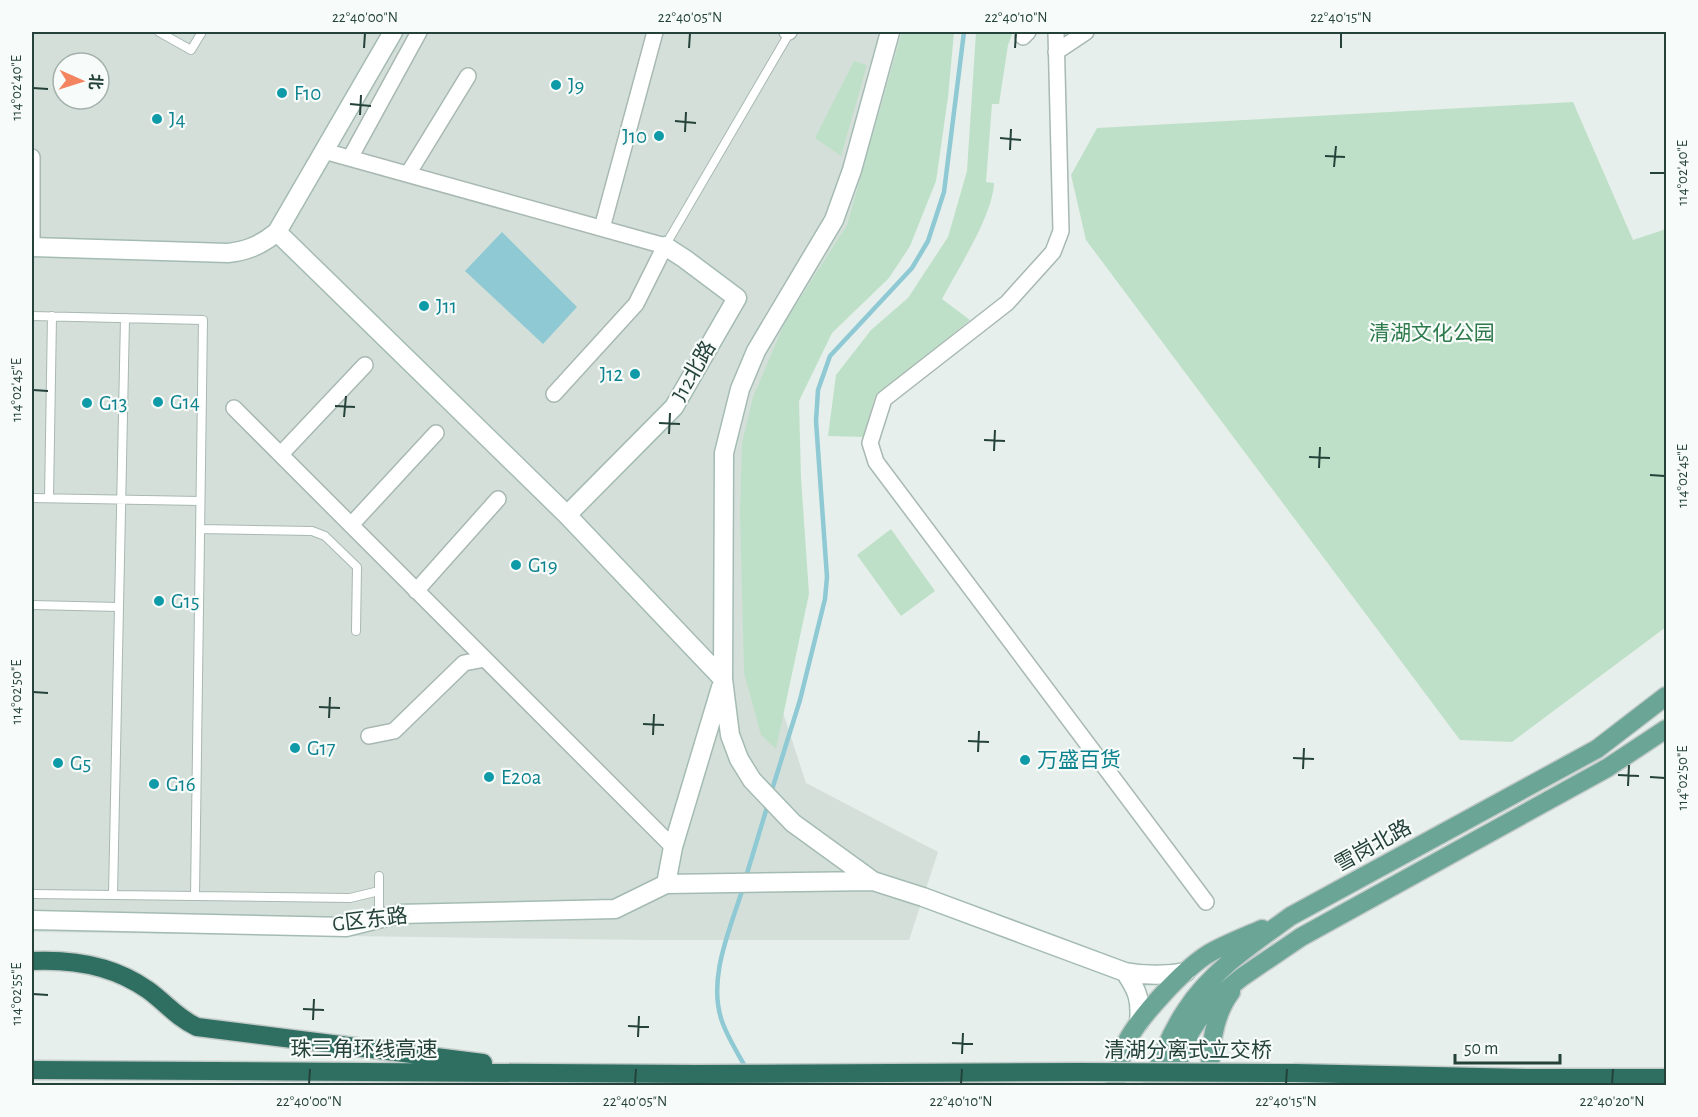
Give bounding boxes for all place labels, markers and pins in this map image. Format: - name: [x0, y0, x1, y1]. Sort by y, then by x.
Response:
- place label: J9: [568, 75, 584, 96]
- marker: J9: [549, 78, 563, 92]
- place label: F10: [294, 83, 321, 104]
- marker: F10: [275, 86, 289, 100]
- place label: J4: [169, 109, 186, 130]
- marker: J4: [150, 112, 164, 126]
- place label: J10: [622, 126, 647, 147]
- marker: J10: [652, 129, 666, 143]
- place label: J11: [436, 296, 457, 317]
- marker: J11: [417, 299, 431, 313]
- place label: J12: [600, 364, 623, 385]
- marker: J12: [628, 367, 642, 381]
- place label: G14: [170, 392, 200, 413]
- place label: G13: [99, 393, 127, 414]
- marker: G14: [151, 395, 165, 409]
- marker: G13: [80, 396, 94, 410]
- place label: G19: [528, 555, 558, 576]
- marker: G19: [509, 558, 523, 572]
- place label: G15: [171, 591, 200, 612]
- marker: G15: [152, 594, 166, 608]
- place label: G17: [307, 738, 336, 759]
- marker: G17: [288, 741, 302, 755]
- place label: 万盛百货: [1037, 749, 1121, 771]
- place label: G5: [70, 753, 91, 774]
- marker: 万盛百货: [1018, 753, 1032, 767]
- marker: G5: [51, 756, 65, 770]
- place label: E20a: [501, 767, 542, 788]
- marker: E20a: [482, 770, 496, 784]
- place label: G16: [166, 774, 196, 795]
- marker: G16: [147, 777, 161, 791]

